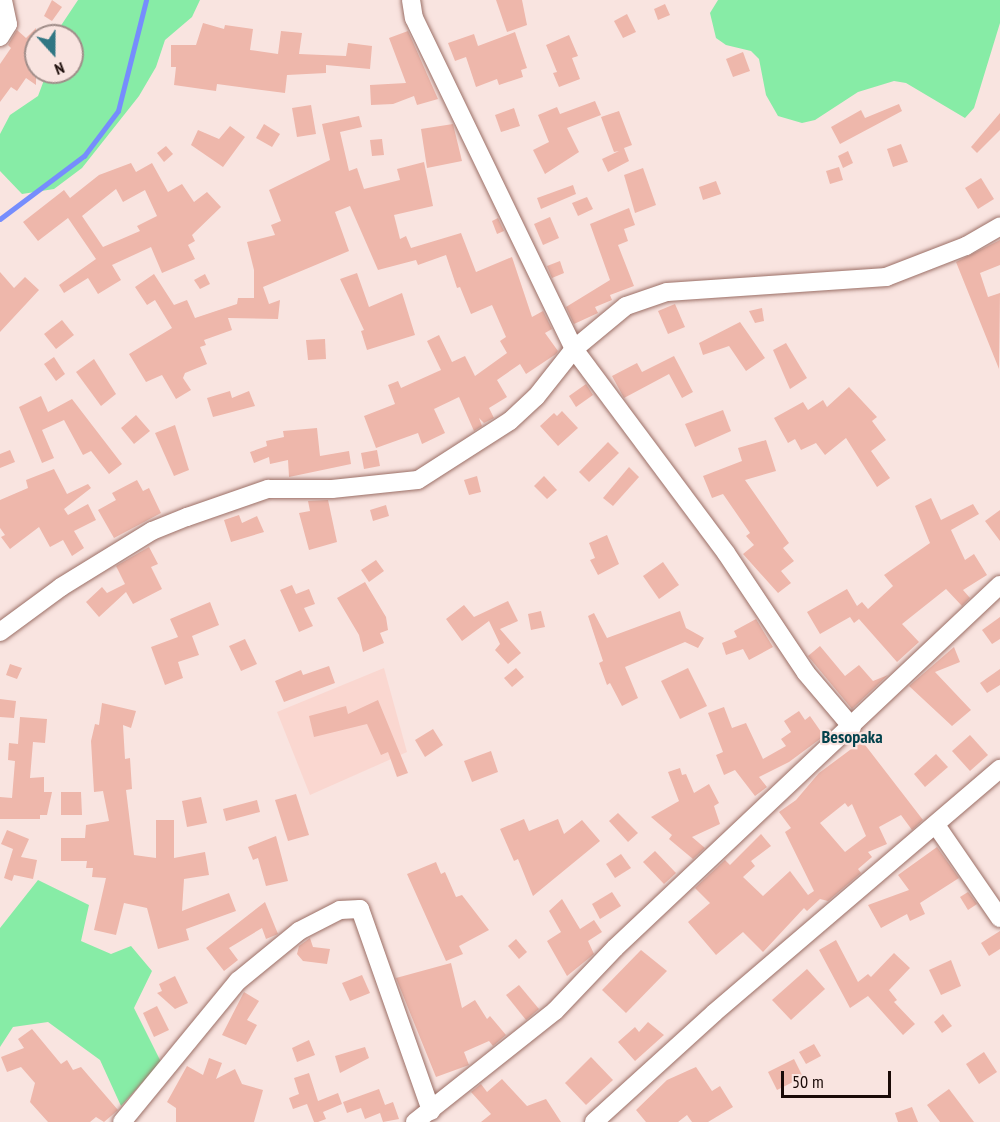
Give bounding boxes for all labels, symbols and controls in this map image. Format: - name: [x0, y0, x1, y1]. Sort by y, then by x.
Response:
- north arrow: [24, 24, 84, 84]
- text: N: [52, 58, 67, 80]
- district label: Besopaka: [821, 726, 883, 748]
- scale bar: [784, 1059, 894, 1097]
- text: 50 m: [792, 1070, 824, 1093]

